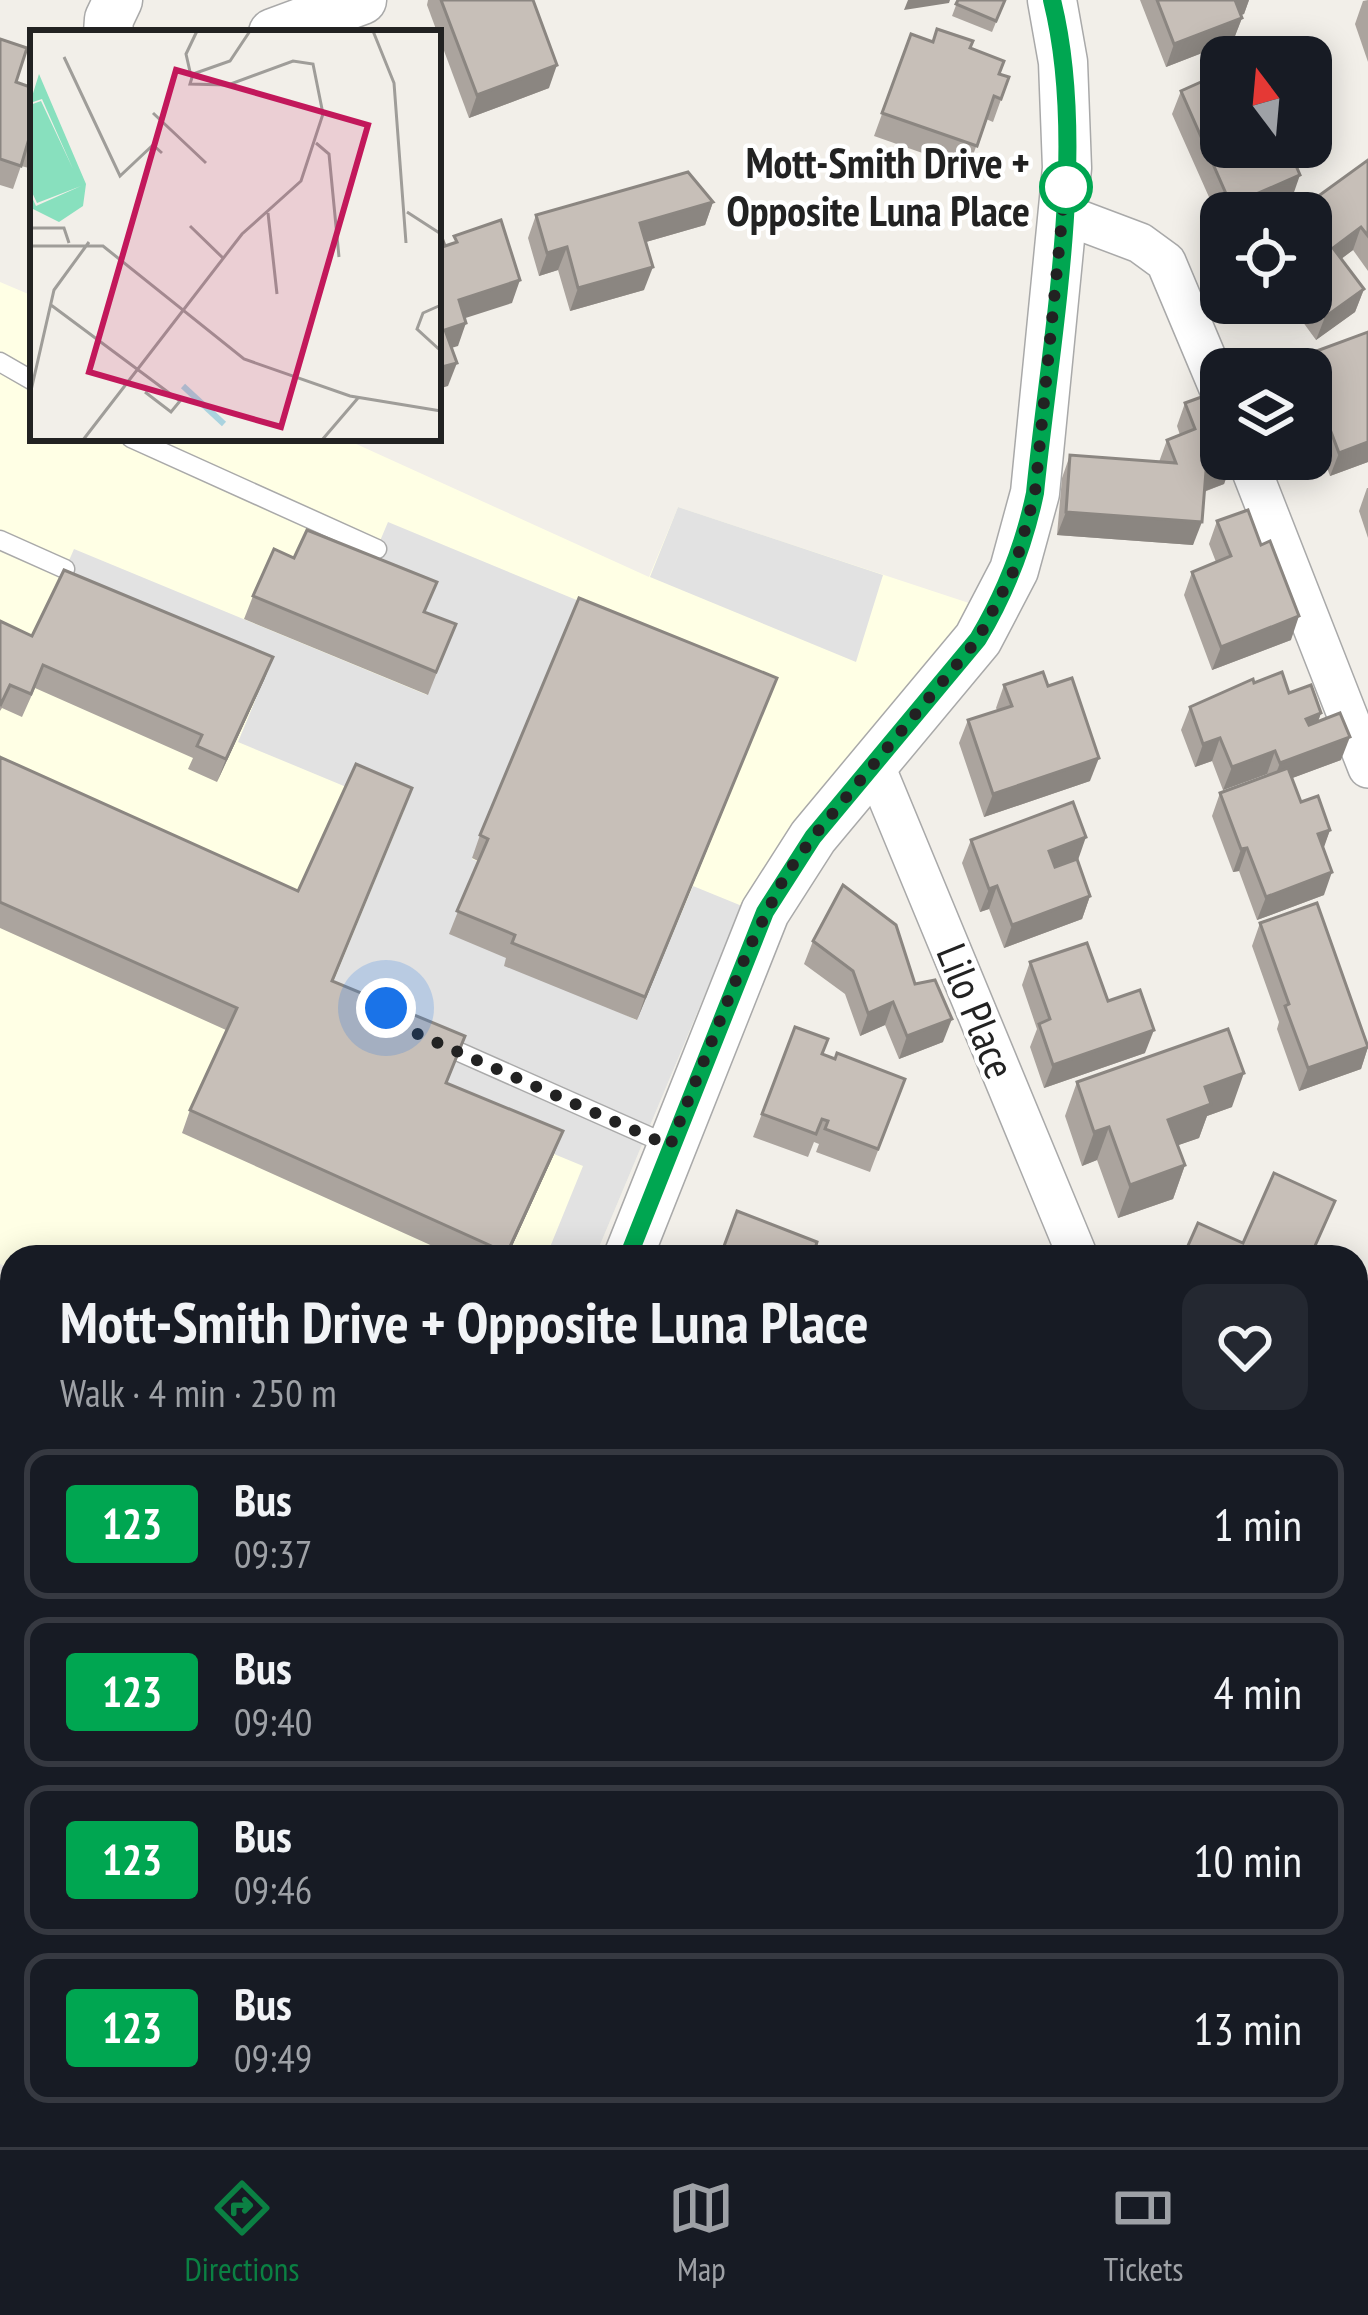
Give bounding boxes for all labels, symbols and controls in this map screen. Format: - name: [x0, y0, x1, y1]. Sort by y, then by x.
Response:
- inset map: [30, 30, 441, 441]
- north arrow: [1200, 36, 1332, 168]
- map controls: [1200, 36, 1332, 480]
- place label: Mott-Smith Drive + Opposite Luna Place: [727, 135, 1030, 238]
- marker: Mott-Smith Drive + Opposite Luna Place: [1041, 162, 1091, 212]
- button: locate: [1200, 192, 1332, 324]
- button: layers: [1200, 348, 1332, 480]
- street label: Lilo Place: [925, 935, 1028, 1086]
- your location: [356, 978, 416, 1038]
- button: heart: [1182, 1284, 1308, 1410]
- text: Mott-Smith Drive + Opposite Luna Place: [60, 1285, 869, 1359]
- text: Walk · 4 min · 250 m: [60, 1367, 337, 1418]
- text: Bus: [234, 1470, 292, 1528]
- text: 1 min: [1213, 1495, 1302, 1553]
- text: 123: [102, 1496, 162, 1551]
- text: 09:37: [234, 1528, 312, 1579]
- text: Bus: [234, 1638, 292, 1696]
- text: 4 min: [1213, 1663, 1302, 1721]
- text: 123: [102, 1664, 162, 1719]
- text: 09:40: [234, 1696, 312, 1747]
- text: Bus: [234, 1806, 292, 1864]
- text: 10 min: [1193, 1831, 1302, 1889]
- text: 123: [102, 1832, 162, 1887]
- text: 09:46: [234, 1864, 312, 1915]
- text: Bus: [234, 1974, 292, 2032]
- text: 13 min: [1193, 1999, 1302, 2057]
- text: 123: [102, 2000, 162, 2055]
- text: 09:49: [234, 2032, 312, 2083]
- tab: Directions: [185, 2175, 299, 2290]
- tab: Map: [668, 2175, 734, 2290]
- tab: Tickets: [1103, 2175, 1183, 2290]

